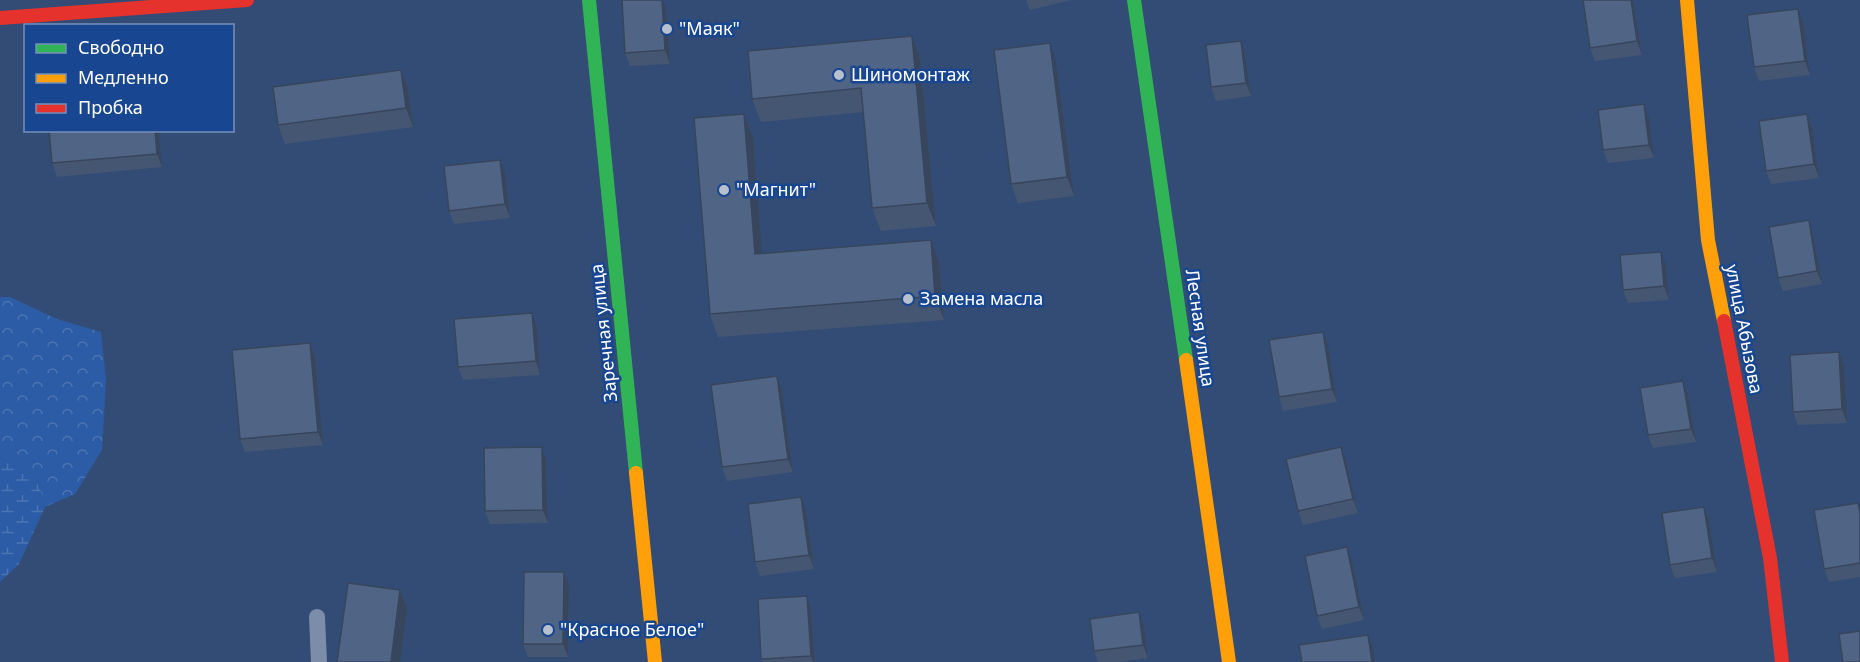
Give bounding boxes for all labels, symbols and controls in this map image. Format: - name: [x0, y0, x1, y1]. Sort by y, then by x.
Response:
- place label: "Маяк": [679, 16, 740, 40]
- marker: "Маяк": [660, 22, 674, 36]
- legend: [24, 24, 234, 132]
- text: Свободно: [78, 35, 164, 59]
- place label: Шиномонтаж: [851, 62, 970, 86]
- text: Медленно: [78, 65, 169, 89]
- marker: Шиномонтаж: [832, 68, 846, 82]
- text: Пробка: [78, 95, 143, 119]
- place label: "Магнит": [736, 177, 816, 201]
- marker: "Магнит": [717, 183, 731, 197]
- street label: улица Абызова: [1721, 262, 1769, 396]
- street label: Заречная улица: [584, 263, 622, 403]
- street label: Лесная улица: [1181, 268, 1221, 388]
- place label: Замена масла: [920, 286, 1043, 310]
- marker: Замена масла: [901, 292, 915, 306]
- place label: "Красное Белое": [560, 617, 704, 641]
- marker: "Красное Белое": [541, 623, 555, 637]

